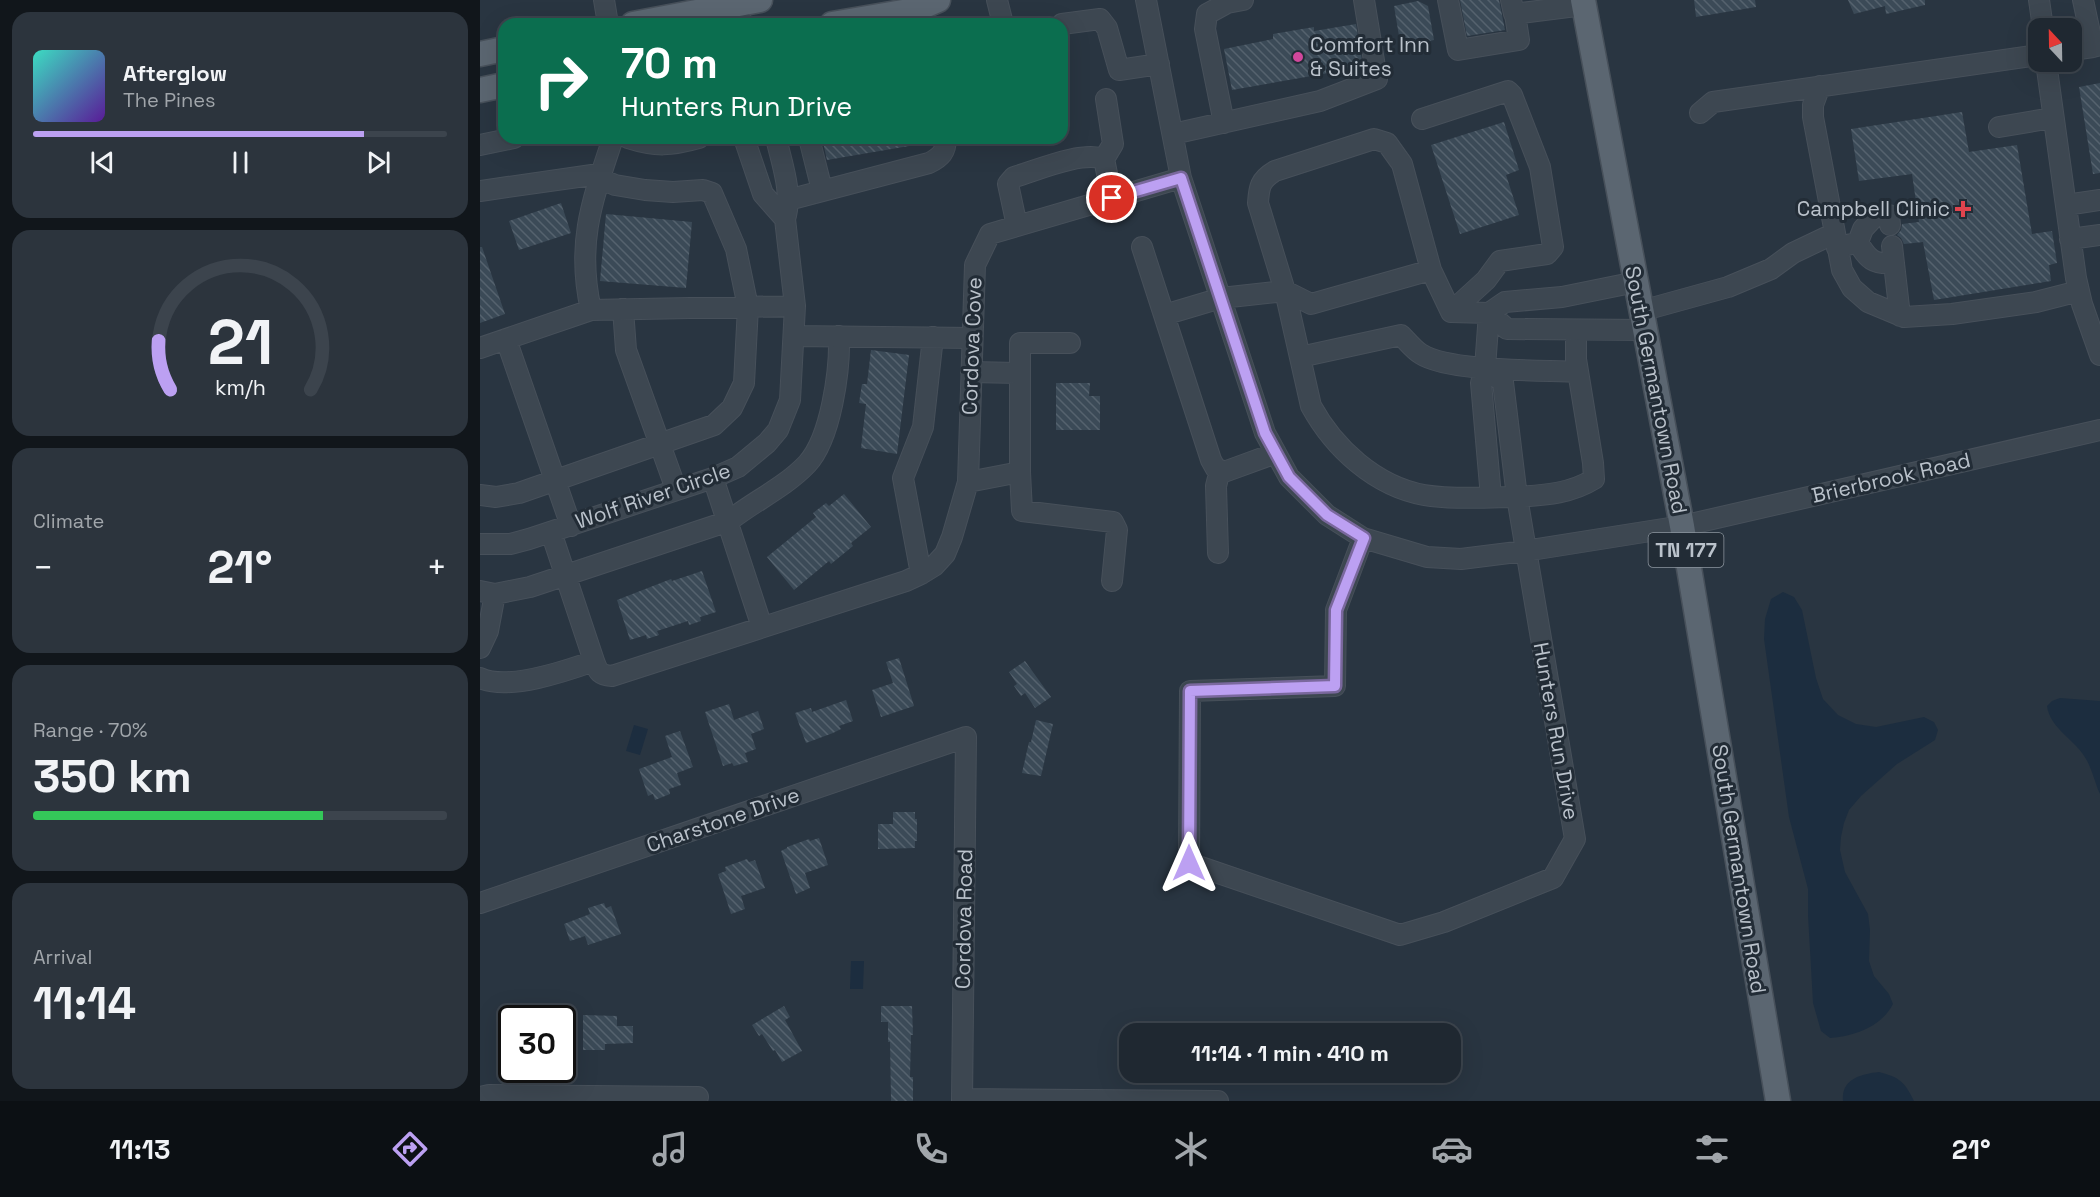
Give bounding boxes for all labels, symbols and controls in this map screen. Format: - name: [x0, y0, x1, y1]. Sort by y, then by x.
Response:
- north arrow: [2028, 18, 2082, 72]
- map controls: [2028, 18, 2082, 72]
- place label: Comfort Inn & Suites: [1310, 31, 1430, 82]
- text: 70 m: [621, 37, 718, 90]
- icon: right: [522, 42, 600, 120]
- marker: Comfort Inn & Suites: [1291, 50, 1305, 64]
- text: Afterglow: [123, 59, 227, 87]
- text: The Pines: [123, 87, 216, 113]
- text: Hunters Run Drive: [621, 89, 852, 124]
- icon: previous: [86, 146, 119, 179]
- icon: pause: [224, 146, 257, 179]
- icon: next: [362, 146, 395, 179]
- pin: [1086, 172, 1137, 223]
- icon: arrive: [1095, 181, 1128, 214]
- place label: Campbell Clinic: [1797, 195, 1950, 222]
- marker: Campbell Clinic: [1954, 200, 1972, 218]
- street label: South Germantown Road: [1619, 264, 1694, 516]
- street label: Cordova Cove: [956, 277, 987, 415]
- text: 21: [207, 303, 273, 382]
- text: km/h: [214, 374, 266, 401]
- street label: Brierbrook Road: [1809, 446, 1973, 509]
- street label: Wolf River Circle: [572, 456, 734, 535]
- text: Climate: [33, 508, 104, 534]
- road number: TN 177: [1648, 533, 1724, 567]
- text: 21°: [208, 539, 272, 596]
- text: −: [33, 547, 53, 589]
- text: +: [427, 547, 447, 589]
- street label: Hunters Run Drive: [1528, 640, 1585, 822]
- text: Range · 70%: [33, 717, 147, 743]
- street label: South Germantown Road: [1706, 742, 1773, 996]
- text: 350 km: [33, 748, 192, 805]
- street label: Charstone Drive: [643, 781, 803, 858]
- position arrow: [1157, 831, 1221, 895]
- street label: Cordova Road: [949, 849, 978, 989]
- text: Arrival: [33, 944, 92, 970]
- text: 11:14: [33, 975, 136, 1032]
- speed limit sign: 30: [498, 1005, 576, 1083]
- text: 11:14 · 1 min · 410 m: [1191, 1039, 1389, 1067]
- icon: directions: [389, 1128, 431, 1170]
- icon: music: [649, 1128, 691, 1170]
- icon: phone: [910, 1128, 952, 1170]
- icon: climate: [1170, 1128, 1212, 1170]
- icon: car: [1431, 1128, 1473, 1170]
- icon: filters: [1691, 1128, 1733, 1170]
- text: 11:13: [109, 1132, 170, 1167]
- text: 21°: [1952, 1132, 1991, 1167]

